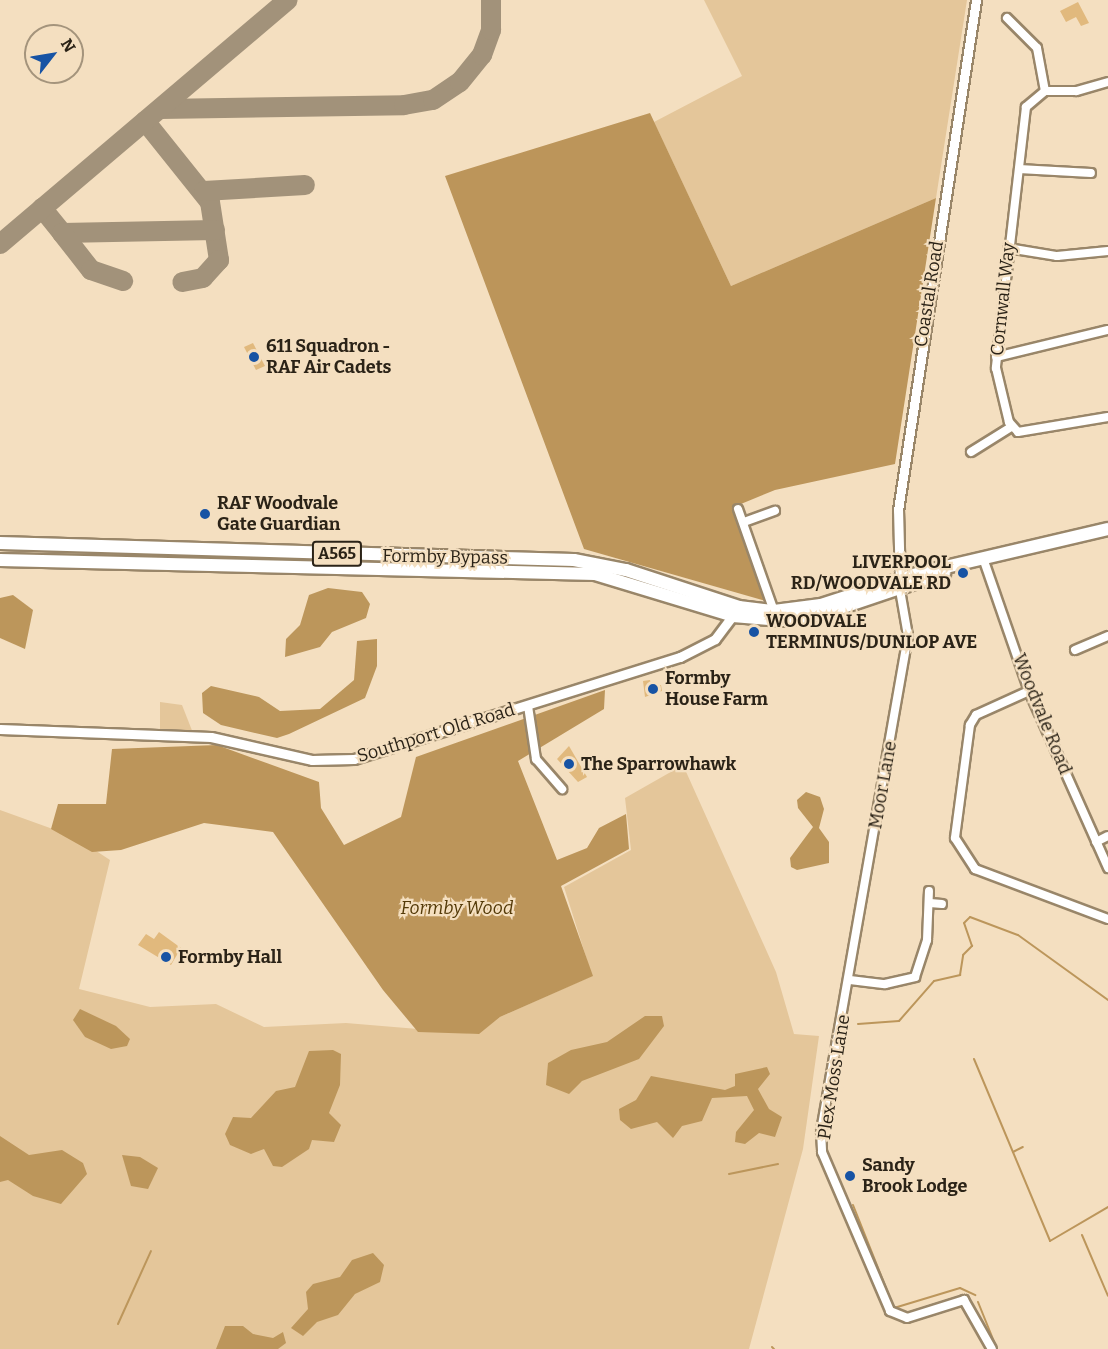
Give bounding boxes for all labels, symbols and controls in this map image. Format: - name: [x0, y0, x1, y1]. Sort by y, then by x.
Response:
- north arrow: [24, 24, 84, 84]
- text: N: [57, 35, 79, 56]
- street label: Coastal Road: [910, 239, 948, 349]
- street label: Cornwall Way: [986, 241, 1020, 357]
- place label: 611 Squadron - RAF Air Cadets: [266, 336, 391, 378]
- marker: 611 Squadron - RAF Air Cadets: [247, 350, 261, 364]
- place label: RAF Woodvale Gate Guardian: [217, 493, 340, 536]
- marker: RAF Woodvale Gate Guardian: [198, 507, 212, 521]
- road number: A565: [312, 541, 362, 567]
- street label: Formby Bypass: [382, 545, 508, 569]
- place label: LIVERPOOL RD/WOODVALE RD: [791, 552, 951, 594]
- marker: LIVERPOOL RD/WOODVALE RD: [956, 566, 970, 580]
- place label: WOODVALE TERMINUS/DUNLOP AVE: [766, 611, 977, 654]
- marker: WOODVALE TERMINUS/DUNLOP AVE: [747, 625, 761, 639]
- street label: Woodvale Road: [1008, 651, 1076, 777]
- place label: Formby House Farm: [665, 668, 768, 710]
- marker: Formby House Farm: [646, 682, 660, 696]
- street label: Southport Old Road: [355, 699, 517, 767]
- street label: Moor Lane: [865, 739, 901, 831]
- place label: The Sparrowhawk: [581, 753, 736, 775]
- marker: The Sparrowhawk: [562, 757, 576, 771]
- park label: Formby Wood: [401, 897, 513, 919]
- place label: Formby Hall: [178, 946, 282, 968]
- marker: Formby Hall: [159, 950, 173, 964]
- street label: Plex Moss Lane: [813, 1013, 855, 1141]
- place label: Sandy Brook Lodge: [862, 1155, 967, 1198]
- marker: Sandy Brook Lodge: [843, 1169, 857, 1183]

